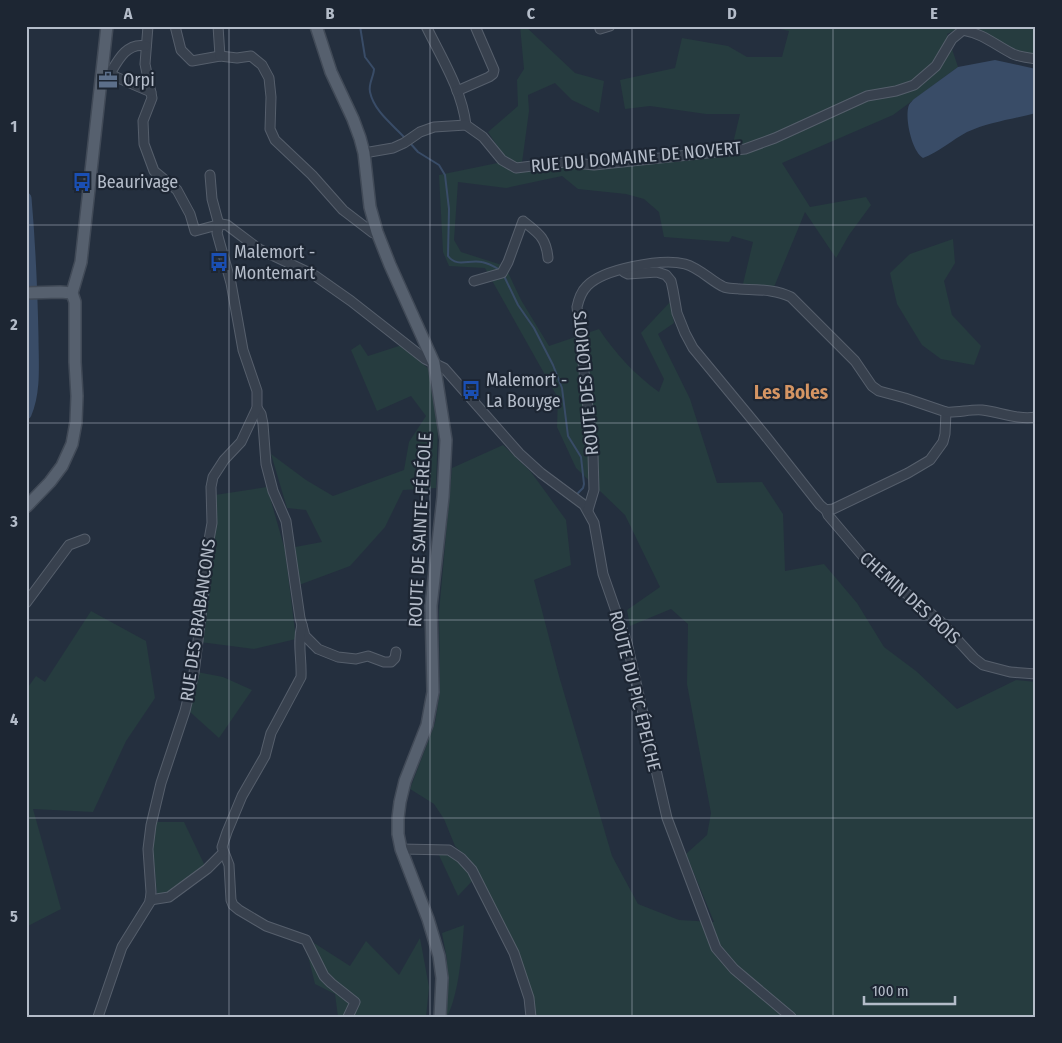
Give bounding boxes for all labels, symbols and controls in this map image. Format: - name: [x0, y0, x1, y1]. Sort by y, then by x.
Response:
- text: A: [123, 4, 133, 23]
- text: B: [326, 4, 335, 23]
- text: C: [527, 4, 536, 23]
- text: D: [727, 4, 737, 23]
- text: E: [930, 4, 938, 23]
- office icon: Orpi: [97, 69, 119, 91]
- place label: Orpi: [123, 69, 155, 91]
- text: 1: [11, 117, 17, 136]
- street label: RUE DU DOMAINE DE NOVERT: [530, 137, 743, 177]
- bus stop icon: Beaurivage: [71, 171, 93, 193]
- place label: Beaurivage: [97, 171, 178, 193]
- place label: Malemort - Montemart: [234, 241, 315, 284]
- bus stop icon: Malemort - Montemart: [208, 251, 230, 273]
- street label: ROUTE DES LORIOTS: [569, 310, 603, 456]
- text: 2: [9, 315, 18, 334]
- place label: Malemort - La Bouyge: [486, 369, 567, 412]
- bus stop icon: Malemort - La Bouyge: [460, 379, 482, 401]
- district label: Les Boles: [754, 381, 829, 404]
- street label: ROUTE DE SAINTE-FÉRÉOLE: [403, 432, 436, 628]
- text: 3: [9, 512, 18, 531]
- street label: RUE DES BRABANCONS: [176, 537, 220, 703]
- street label: CHEMIN DES BOIS: [855, 547, 965, 649]
- street label: ROUTE DU PIC ÉPEICHE: [604, 608, 667, 774]
- text: 4: [10, 710, 18, 729]
- text: 5: [10, 907, 18, 926]
- scale bar: [864, 973, 956, 1005]
- text: 100 m: [872, 982, 909, 1000]

